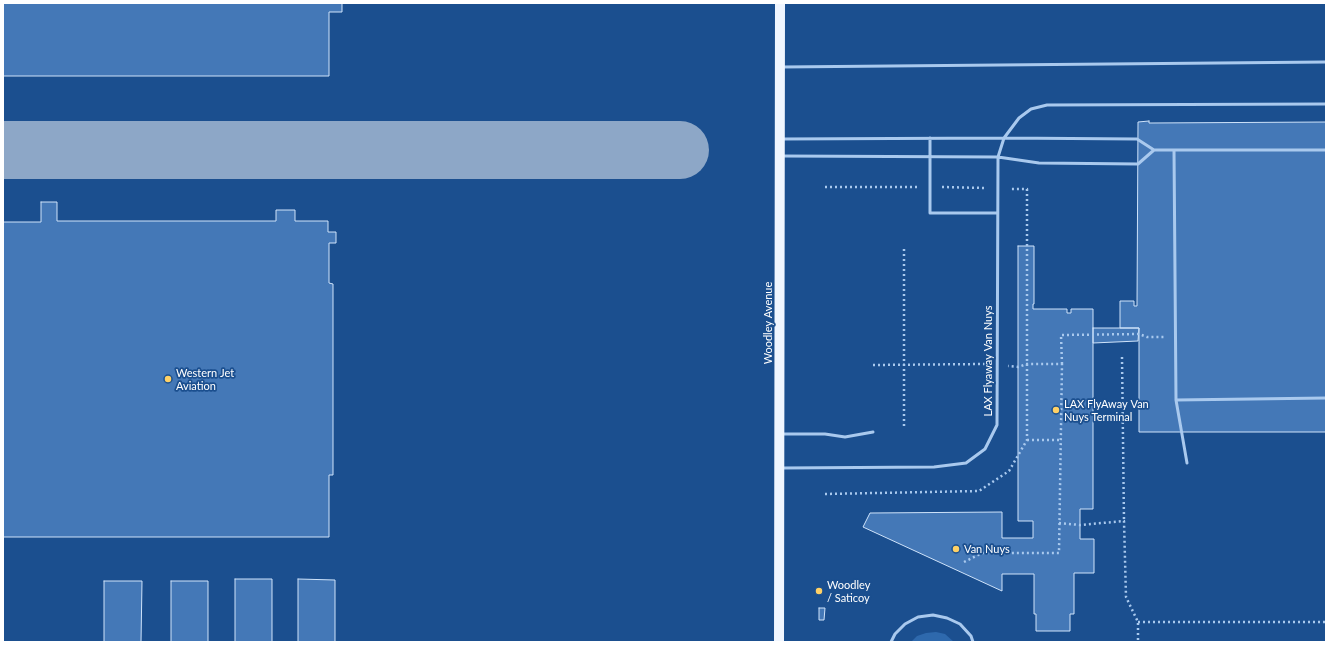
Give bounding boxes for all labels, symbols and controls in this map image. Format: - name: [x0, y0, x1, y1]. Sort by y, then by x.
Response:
- street label: Woodley Avenue: [761, 282, 775, 364]
- street label: LAX Flyaway Van Nuys: [981, 306, 995, 416]
- place label: Western Jet Aviation: [176, 366, 234, 392]
- marker: Western Jet Aviation: [163, 374, 173, 384]
- place label: LAX FlyAway Van Nuys Terminal: [1064, 397, 1149, 423]
- marker: LAX FlyAway Van Nuys Terminal: [1051, 405, 1061, 415]
- place label: Van Nuys: [964, 542, 1010, 556]
- marker: Van Nuys: [951, 544, 961, 554]
- place label: Woodley / Saticoy: [827, 578, 870, 604]
- marker: Woodley / Saticoy: [814, 586, 824, 596]

